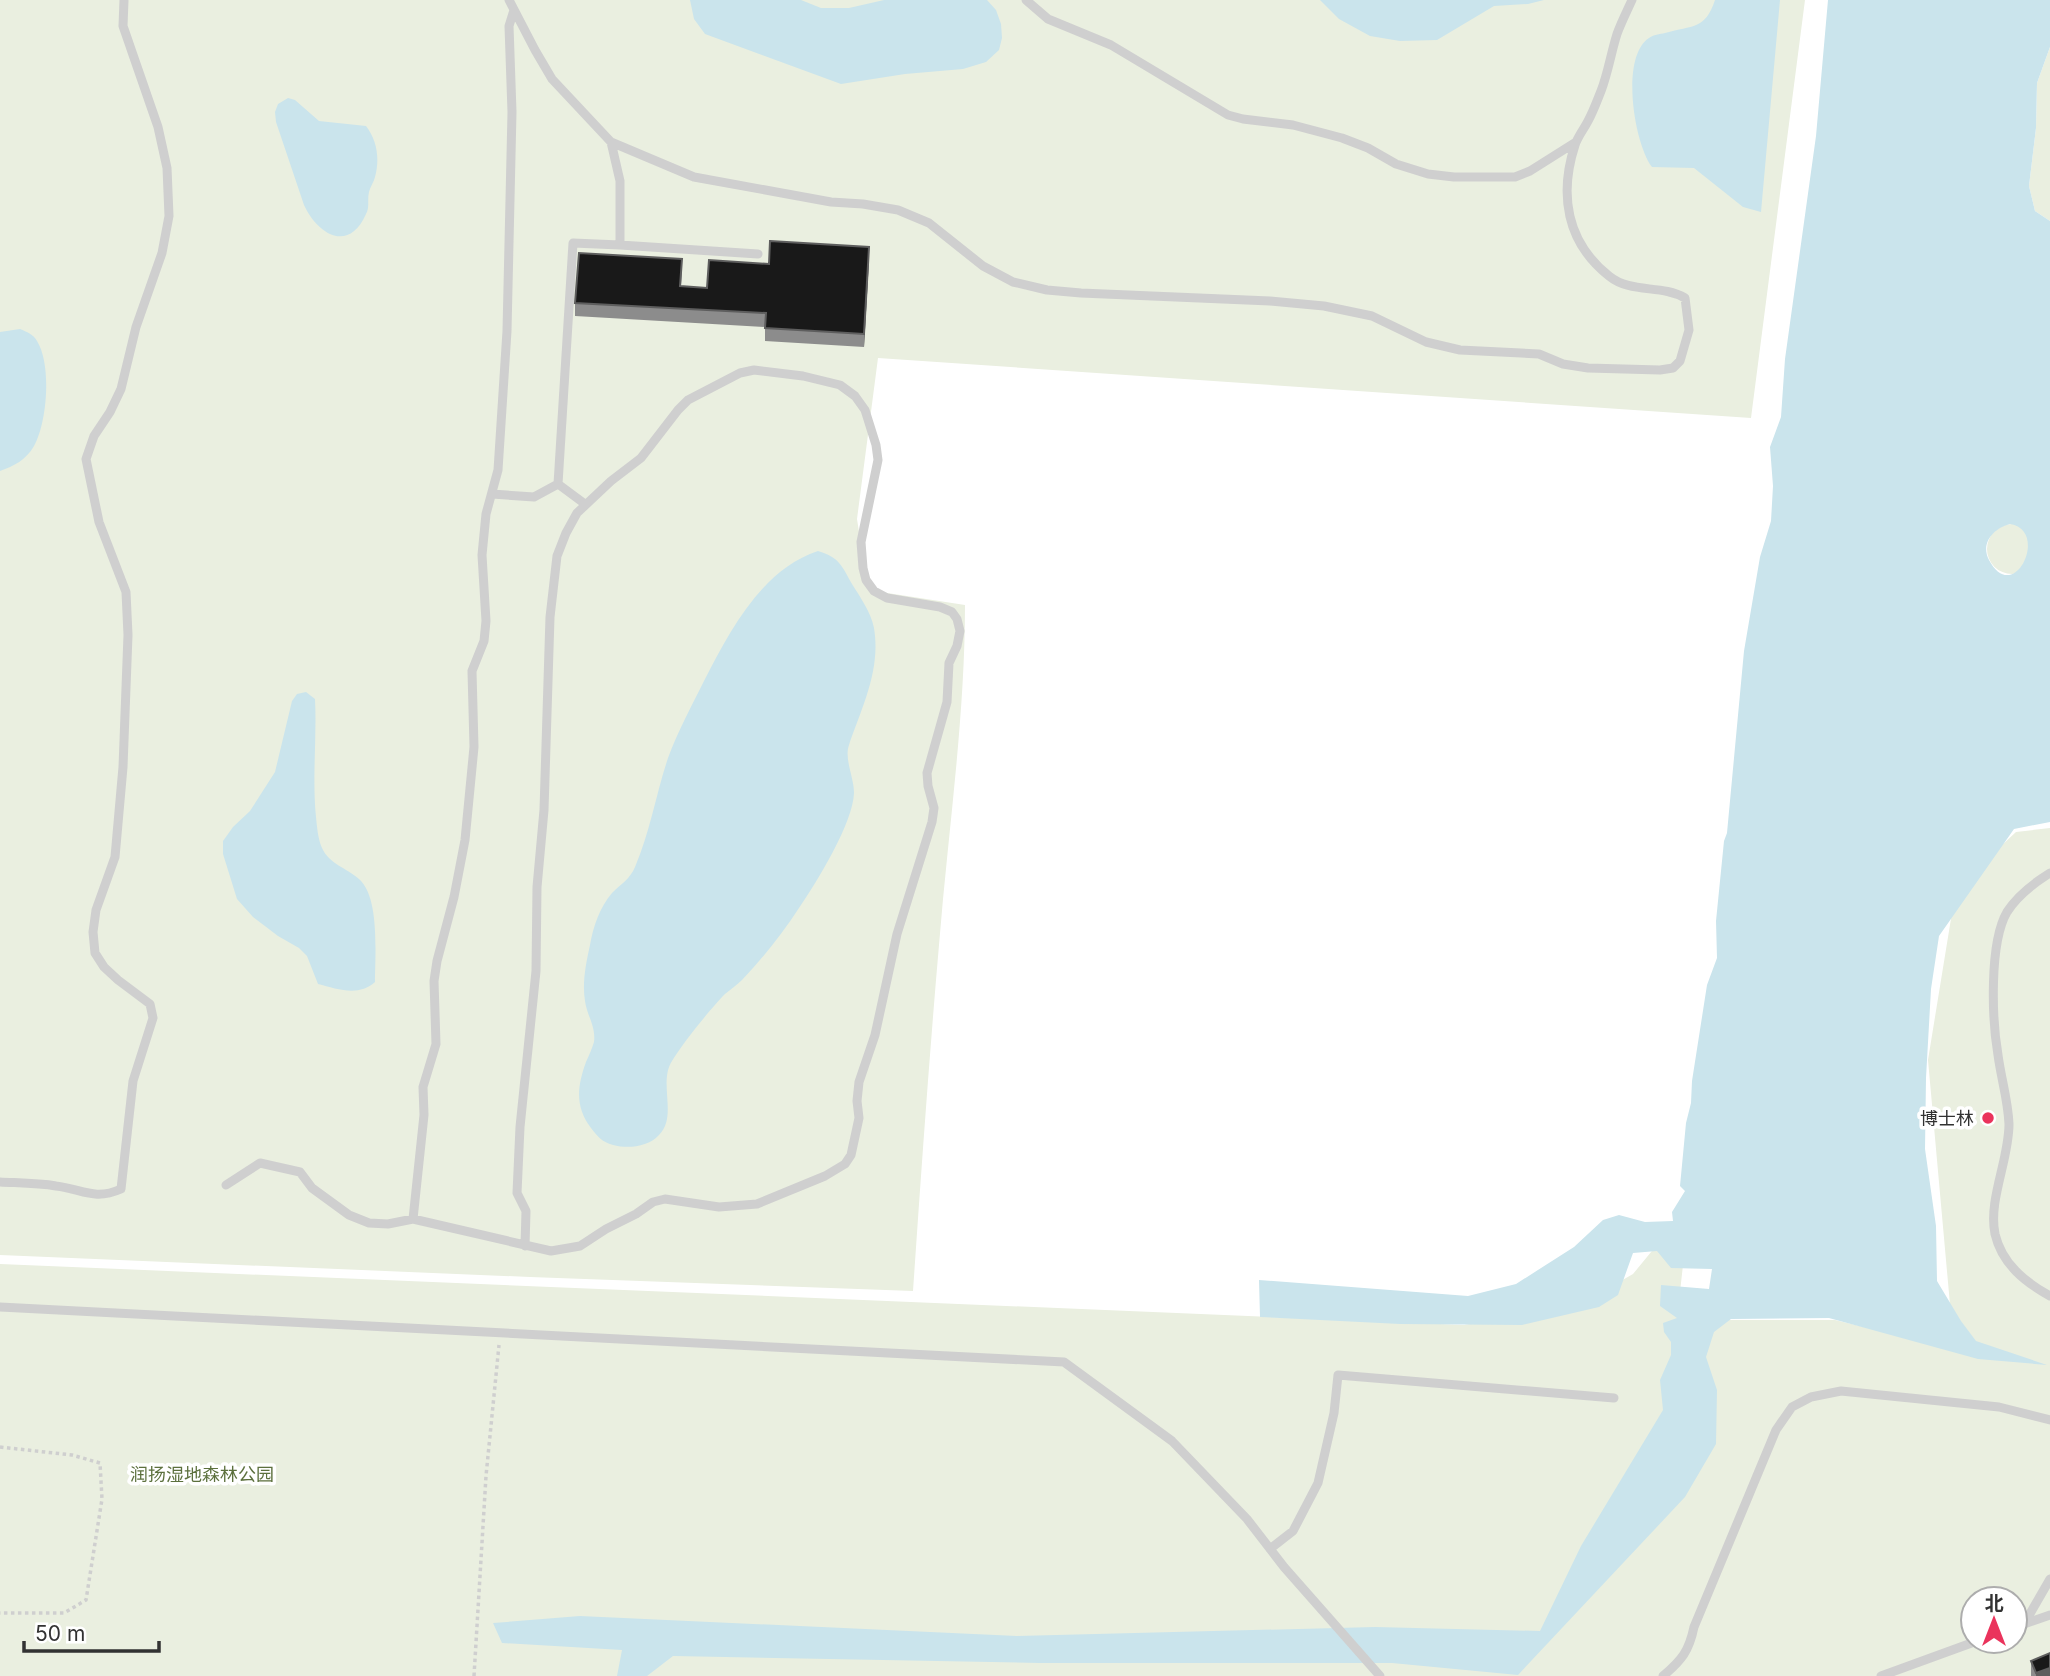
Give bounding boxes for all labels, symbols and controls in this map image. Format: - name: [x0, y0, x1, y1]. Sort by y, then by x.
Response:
- place label: 博士林: [1920, 1108, 1974, 1129]
- marker: 博士林: [1980, 1110, 1996, 1126]
- park label: 润扬湿地森林公园: [130, 1464, 274, 1485]
- north arrow: [1959, 1585, 2029, 1655]
- text: 北: [1984, 1592, 2004, 1615]
- scale bar: [24, 1610, 159, 1654]
- text: 50 m: [35, 1621, 85, 1646]

